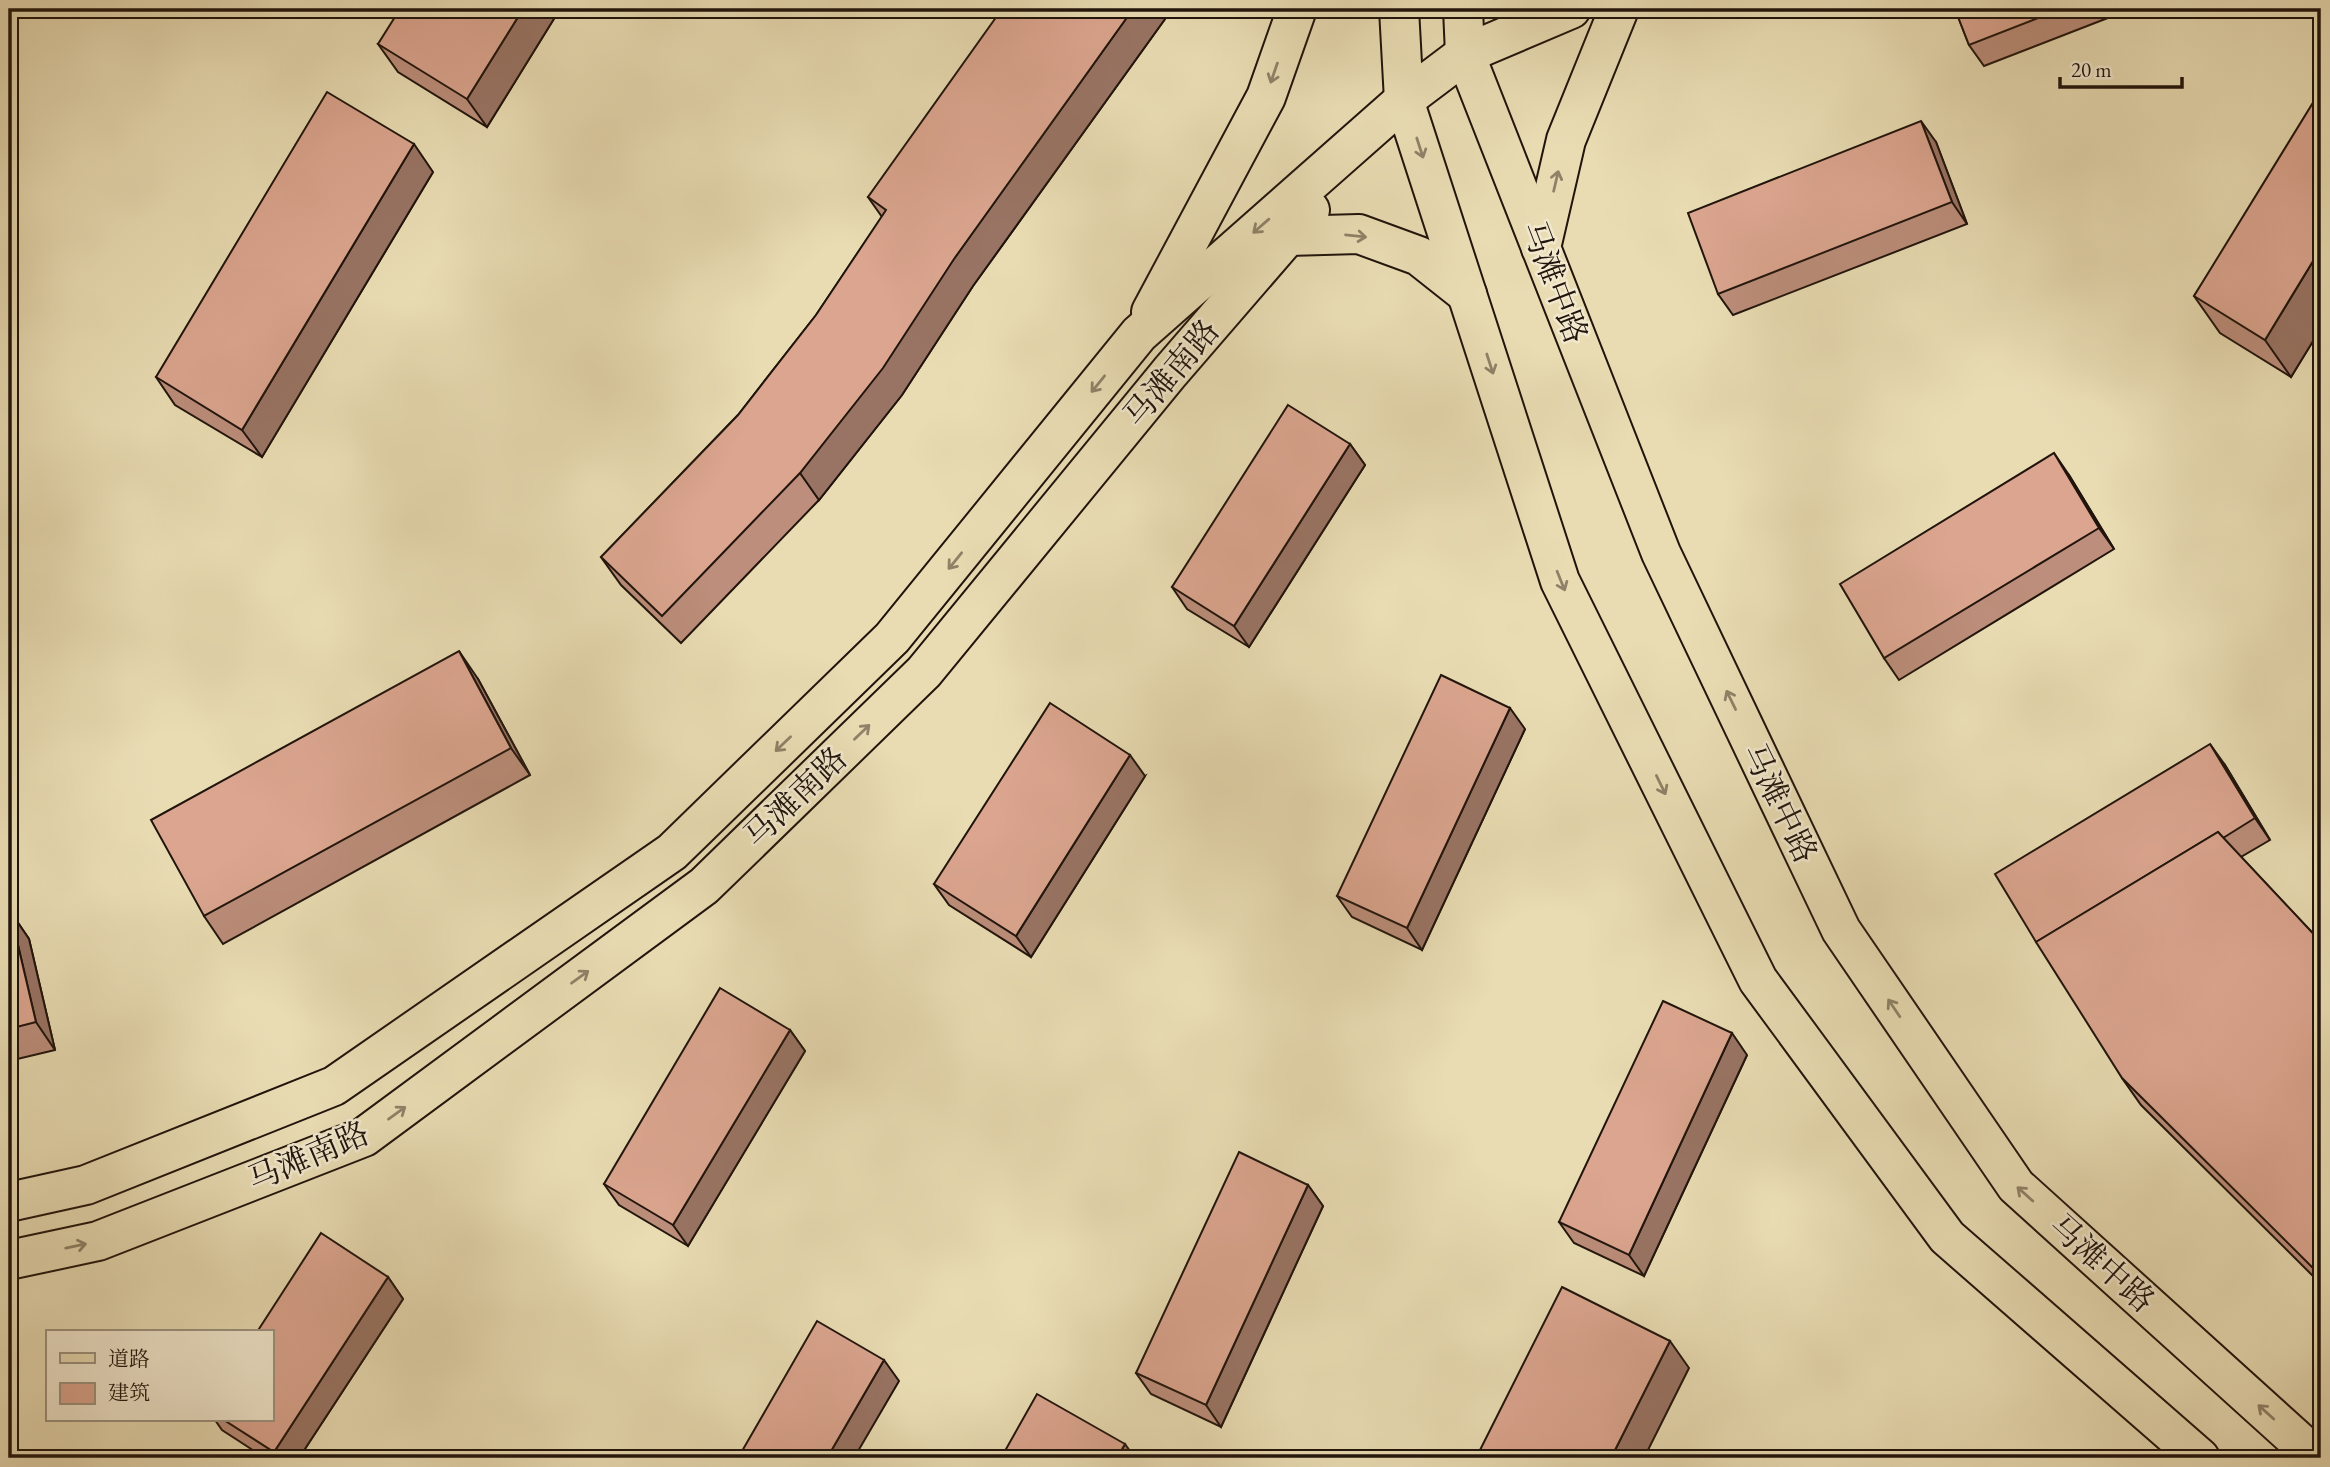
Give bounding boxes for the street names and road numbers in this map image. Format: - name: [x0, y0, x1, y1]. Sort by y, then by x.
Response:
- street label: 马滩中路: [1512, 215, 1598, 349]
- street label: 马滩南路: [1114, 310, 1228, 436]
- street label: 马滩中路: [1733, 736, 1827, 870]
- street label: 马滩南路: [734, 737, 856, 857]
- street label: 马滩南路: [241, 1112, 375, 1200]
- street label: 马滩中路: [2040, 1205, 2164, 1321]

